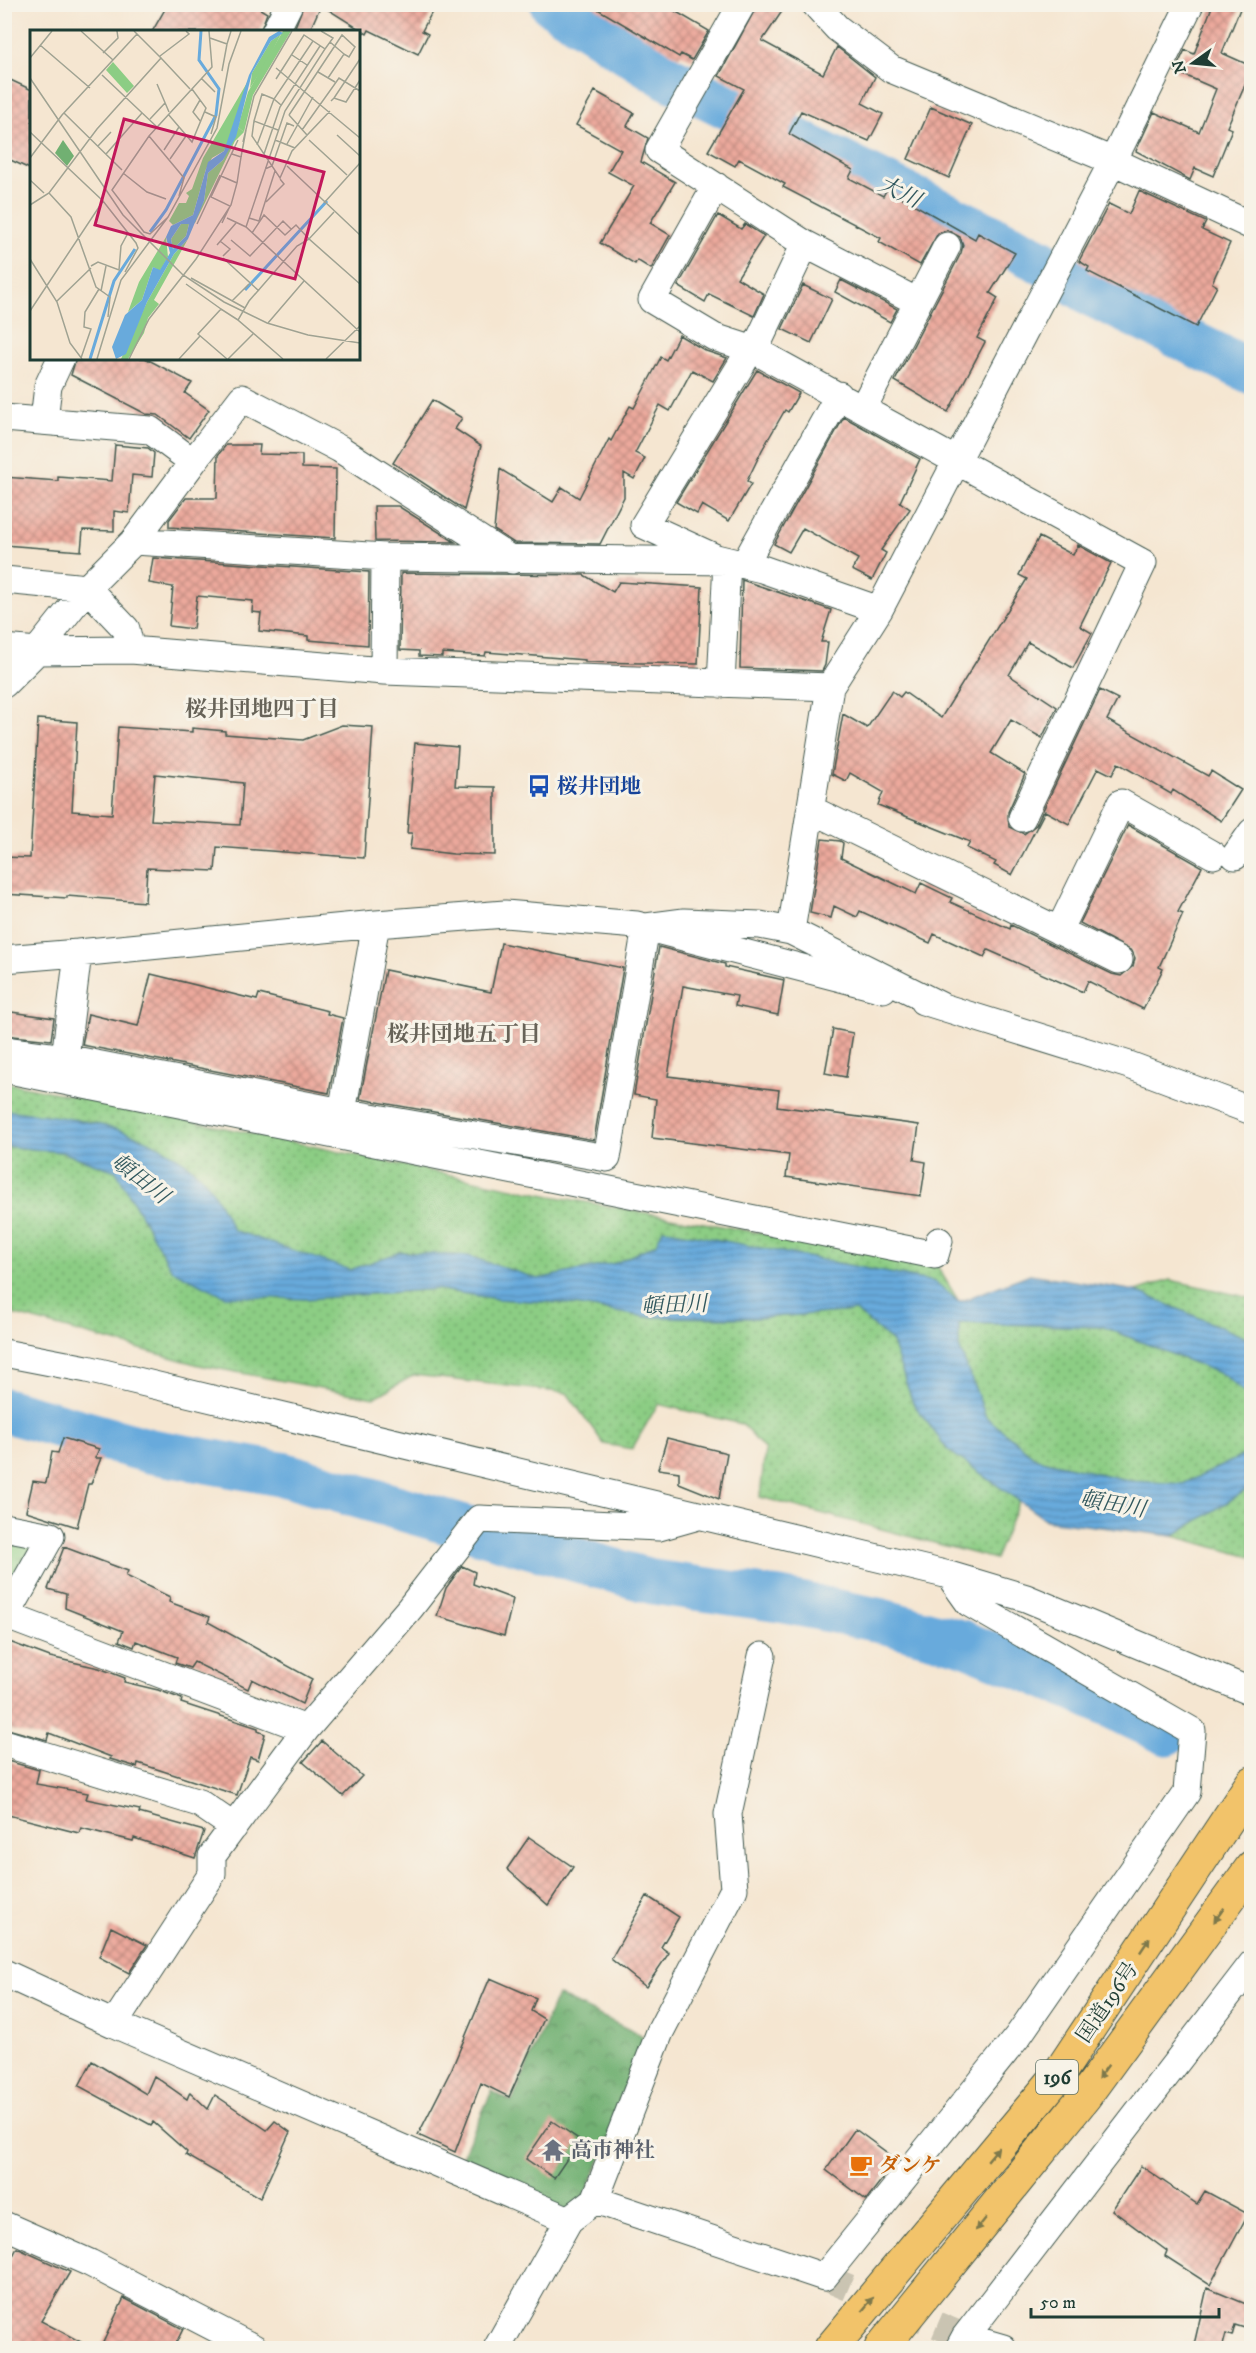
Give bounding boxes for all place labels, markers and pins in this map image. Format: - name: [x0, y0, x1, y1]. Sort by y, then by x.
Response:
- bus stop icon: 桜井団地: [526, 773, 552, 799]
- place label: 桜井団地: [557, 774, 641, 800]
- temple icon: 高市神社: [540, 2137, 566, 2163]
- place label: 高市神社: [571, 2138, 655, 2164]
- cafe icon: ダンケ: [848, 2152, 874, 2178]
- place label: ダンケ: [879, 2153, 942, 2179]

